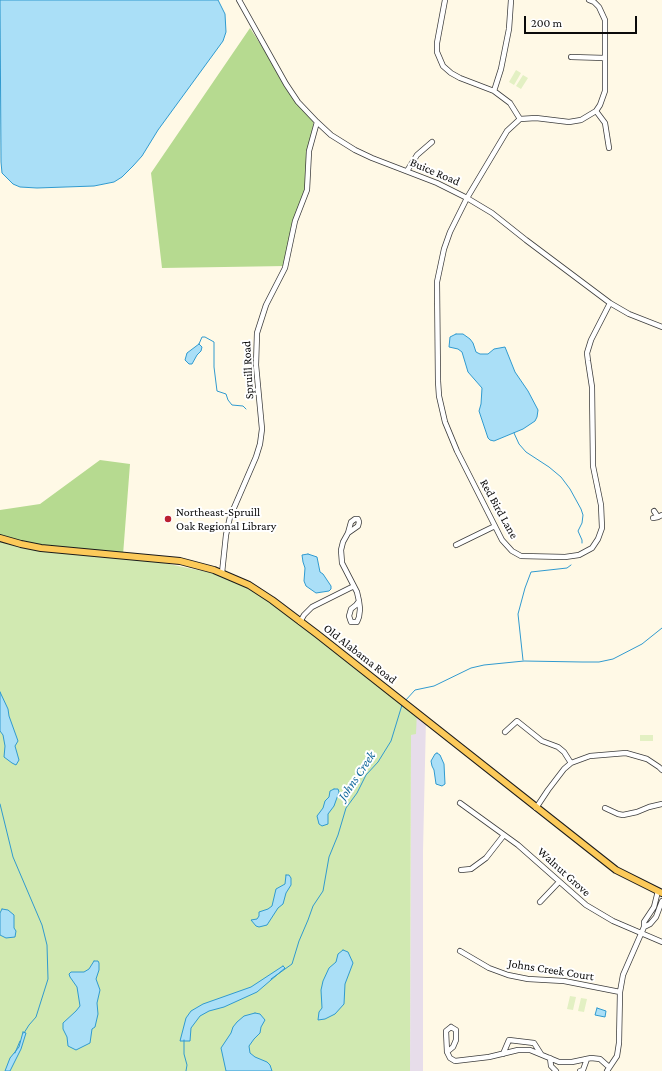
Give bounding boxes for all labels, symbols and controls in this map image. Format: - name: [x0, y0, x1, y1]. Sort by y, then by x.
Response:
- scale bar: [526, 8, 639, 34]
- text: 200 m: [531, 16, 562, 30]
- street label: Buice Road: [408, 155, 462, 189]
- street label: Spruill Road: [239, 340, 257, 400]
- street label: Red Bird Lane: [477, 477, 521, 541]
- place label: Northeast-Spruill Oak Regional Library: [176, 505, 276, 533]
- marker: Northeast-Spruill Oak Regional Library: [163, 514, 173, 524]
- street label: Old Alabama Road: [321, 621, 399, 687]
- water label: Johns Creek: [335, 748, 379, 804]
- street label: Walnut Grove: [534, 844, 594, 900]
- street label: Johns Creek Court: [507, 956, 595, 984]

